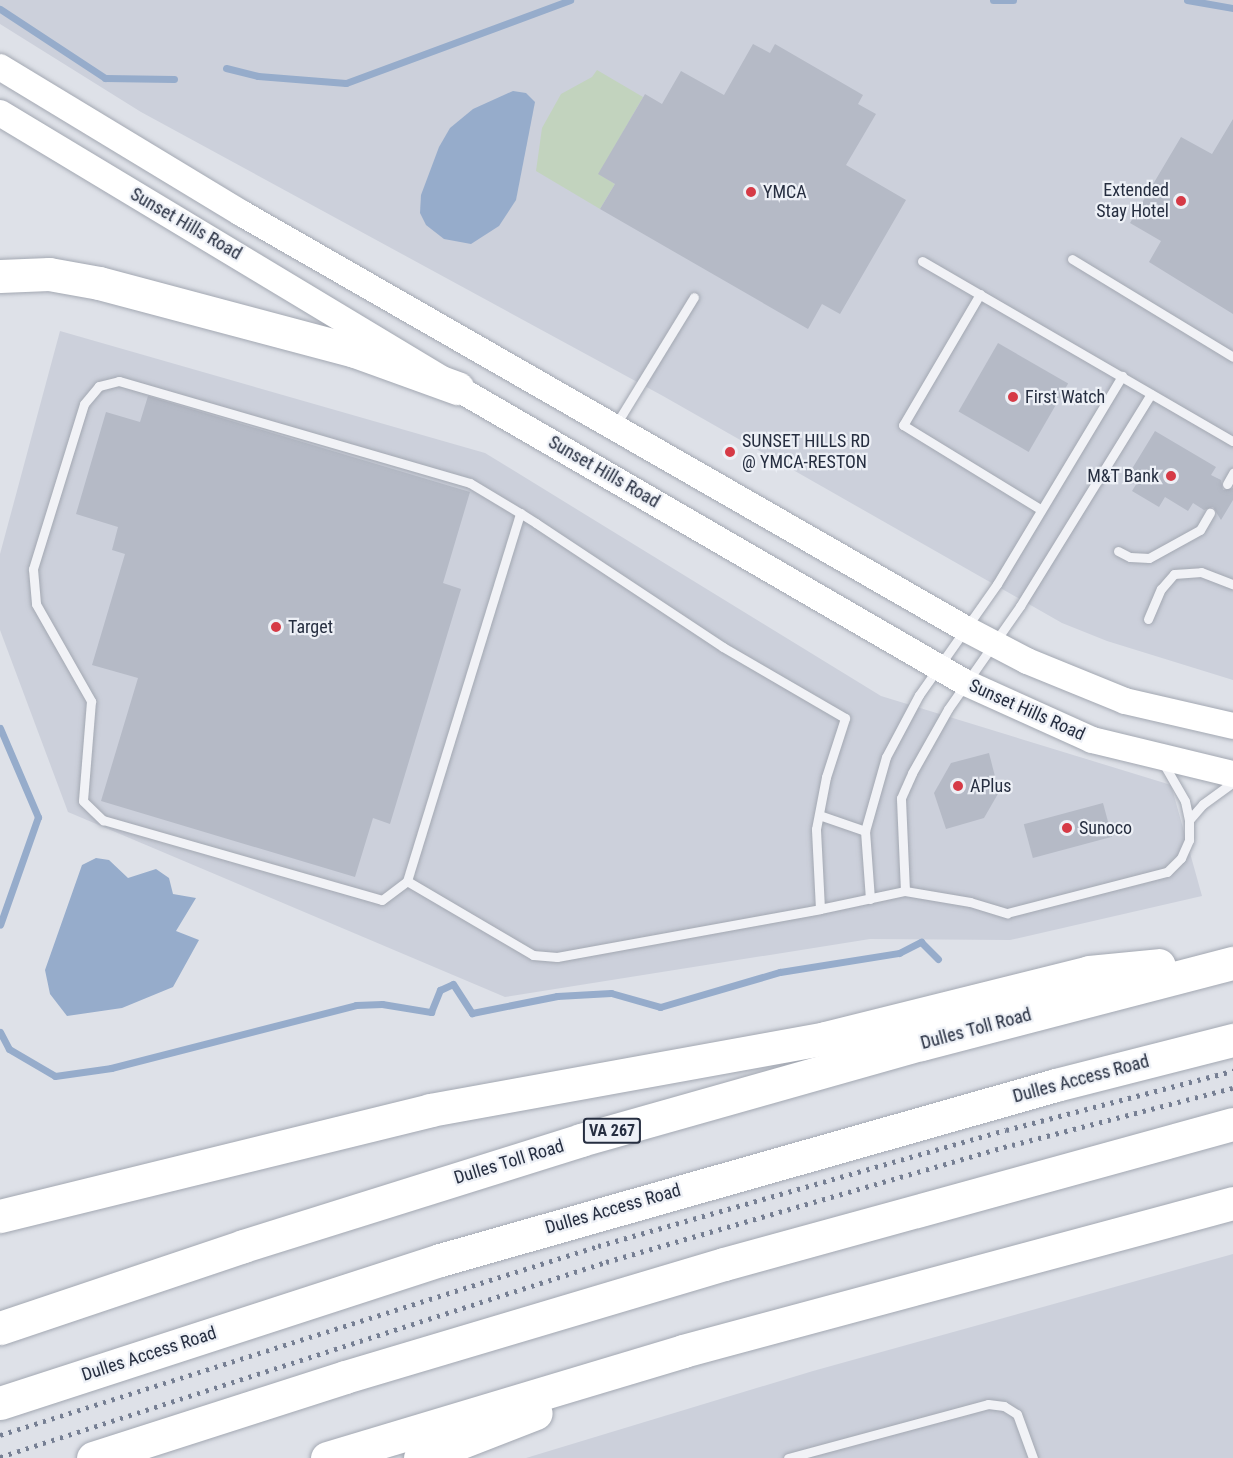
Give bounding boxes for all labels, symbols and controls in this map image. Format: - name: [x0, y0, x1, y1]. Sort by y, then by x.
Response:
- place label: Extended Stay Hotel: [1096, 180, 1169, 222]
- place label: YMCA: [763, 181, 807, 203]
- street label: Sunset Hills Road: [127, 183, 245, 265]
- marker: YMCA: [744, 185, 758, 199]
- marker: Extended Stay Hotel: [1174, 194, 1188, 208]
- place label: First Watch: [1025, 386, 1105, 408]
- marker: First Watch: [1006, 390, 1020, 404]
- street label: Sunset Hills Road: [545, 431, 663, 513]
- place label: SUNSET HILLS RD @ YMCA-RESTON: [742, 431, 871, 474]
- marker: SUNSET HILLS RD @ YMCA-RESTON: [723, 445, 737, 459]
- place label: M&T Bank: [1087, 465, 1159, 487]
- marker: M&T Bank: [1164, 469, 1178, 483]
- place label: Target: [288, 616, 333, 638]
- marker: Target: [269, 620, 283, 634]
- street label: Sunset Hills Road: [966, 675, 1088, 745]
- place label: APlus: [970, 775, 1011, 797]
- marker: APlus: [951, 779, 965, 793]
- place label: Sunoco: [1079, 817, 1132, 839]
- marker: Sunoco: [1060, 821, 1074, 835]
- street label: Dulles Toll Road: [918, 1004, 1034, 1054]
- street label: Dulles Access Road: [1011, 1050, 1151, 1108]
- road number: VA 267: [582, 1118, 642, 1144]
- street label: Dulles Toll Road: [451, 1135, 567, 1189]
- street label: Dulles Access Road: [543, 1179, 683, 1239]
- street label: Dulles Access Road: [79, 1322, 219, 1386]

